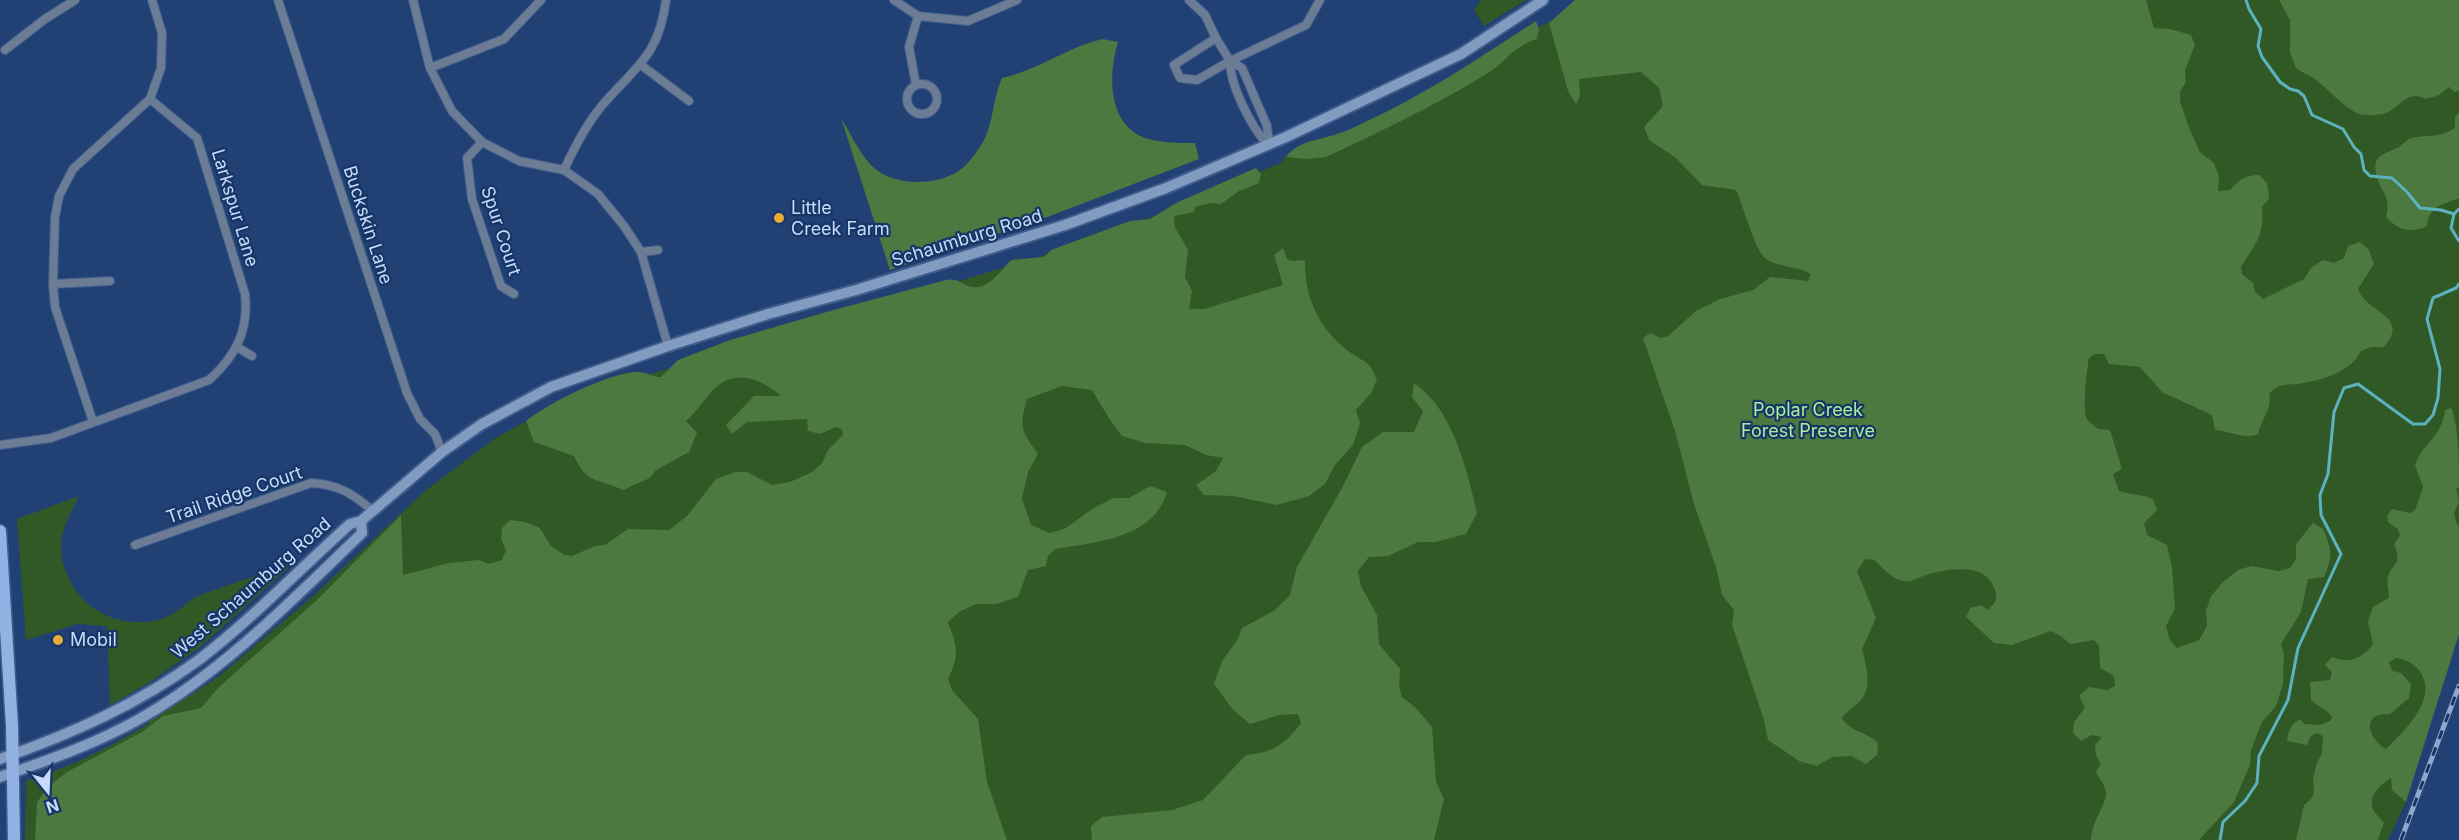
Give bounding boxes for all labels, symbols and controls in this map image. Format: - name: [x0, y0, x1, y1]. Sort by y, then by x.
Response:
- street label: Larkspur Lane: [208, 147, 263, 269]
- street label: Buckskin Lane: [339, 163, 398, 287]
- street label: Spur Court: [477, 184, 526, 278]
- place label: Little Creek Farm: [791, 197, 890, 239]
- street label: Schaumburg Road: [889, 205, 1045, 270]
- marker: Little Creek Farm: [772, 211, 786, 225]
- park label: Poplar Creek Forest Preserve: [1741, 399, 1875, 441]
- street label: Trail Ridge Court: [163, 461, 305, 528]
- street label: West Schaumburg Road: [167, 513, 335, 663]
- place label: Mobil: [70, 629, 117, 650]
- marker: Mobil: [51, 633, 65, 647]
- north arrow: [18, 762, 78, 822]
- text: N: [44, 795, 62, 818]

